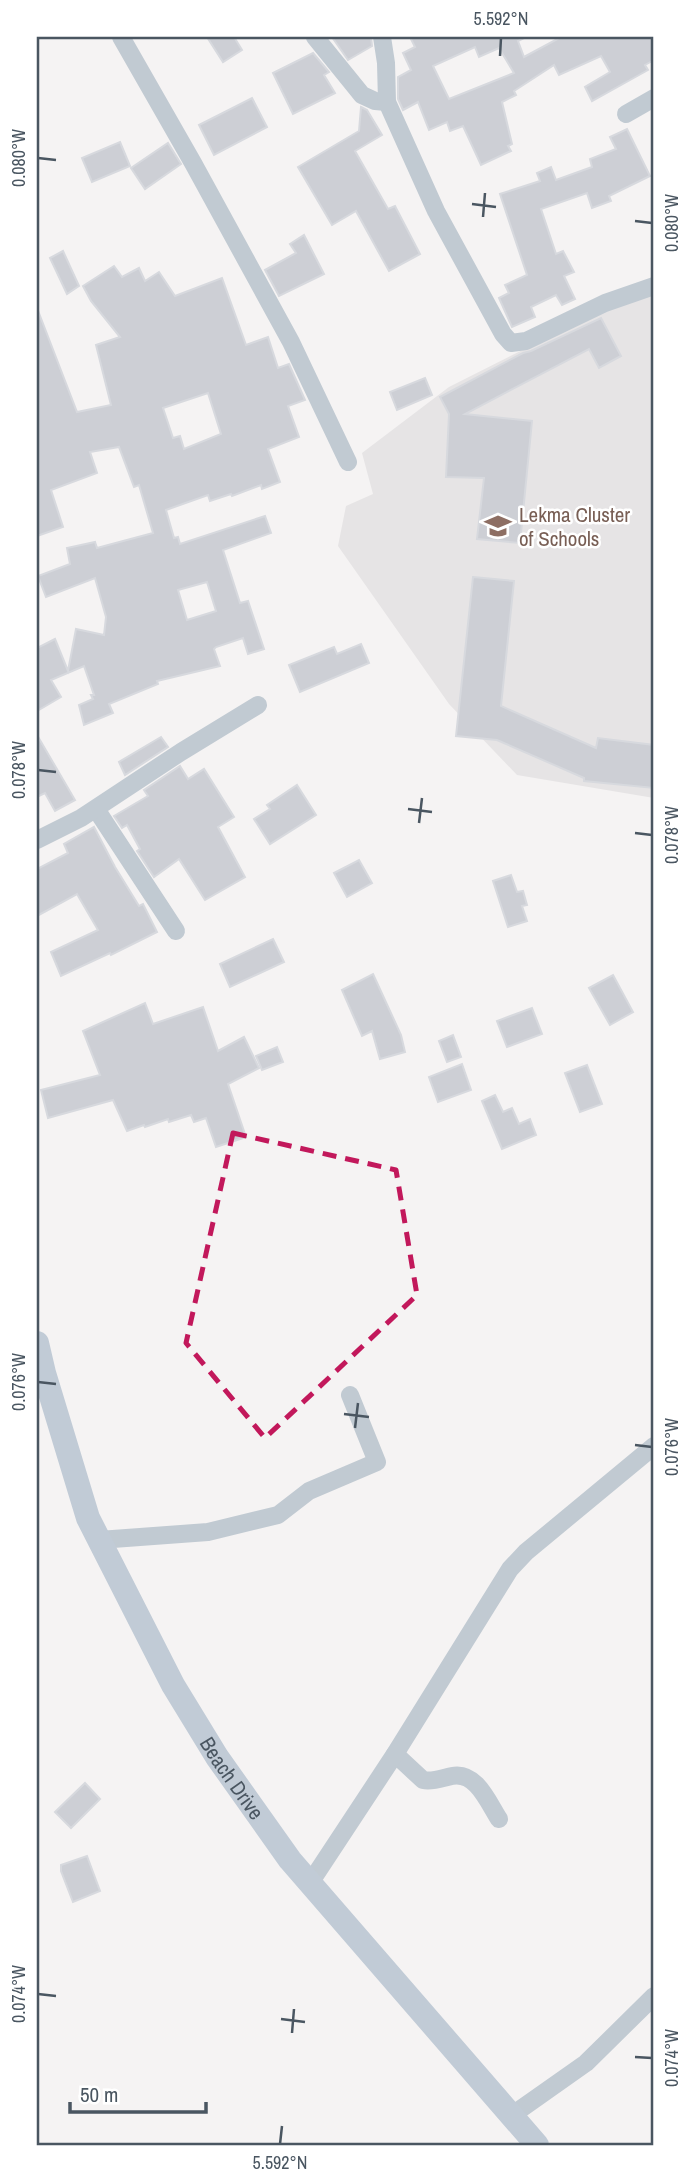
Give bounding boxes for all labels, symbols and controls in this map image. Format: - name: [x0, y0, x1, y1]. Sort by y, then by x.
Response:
- text: 5.592°N: [474, 6, 528, 31]
- text: 0.080°W: [6, 129, 31, 187]
- text: 0.080°W: [659, 194, 684, 252]
- place label: Lekma Cluster of Schools: [519, 500, 630, 553]
- school or university icon: Lekma Cluster of Schools: [483, 511, 513, 541]
- text: 0.078°W: [6, 741, 31, 799]
- text: 0.078°W: [659, 806, 684, 864]
- text: 0.076°W: [6, 1353, 31, 1411]
- text: 0.076°W: [659, 1418, 684, 1476]
- street label: Beach Drive: [193, 1731, 271, 1825]
- text: 0.074°W: [6, 1965, 31, 2023]
- text: 0.074°W: [659, 2029, 684, 2087]
- scale bar: [70, 2070, 206, 2114]
- text: 50 m: [80, 2080, 118, 2109]
- text: 5.592°N: [253, 2150, 307, 2175]

